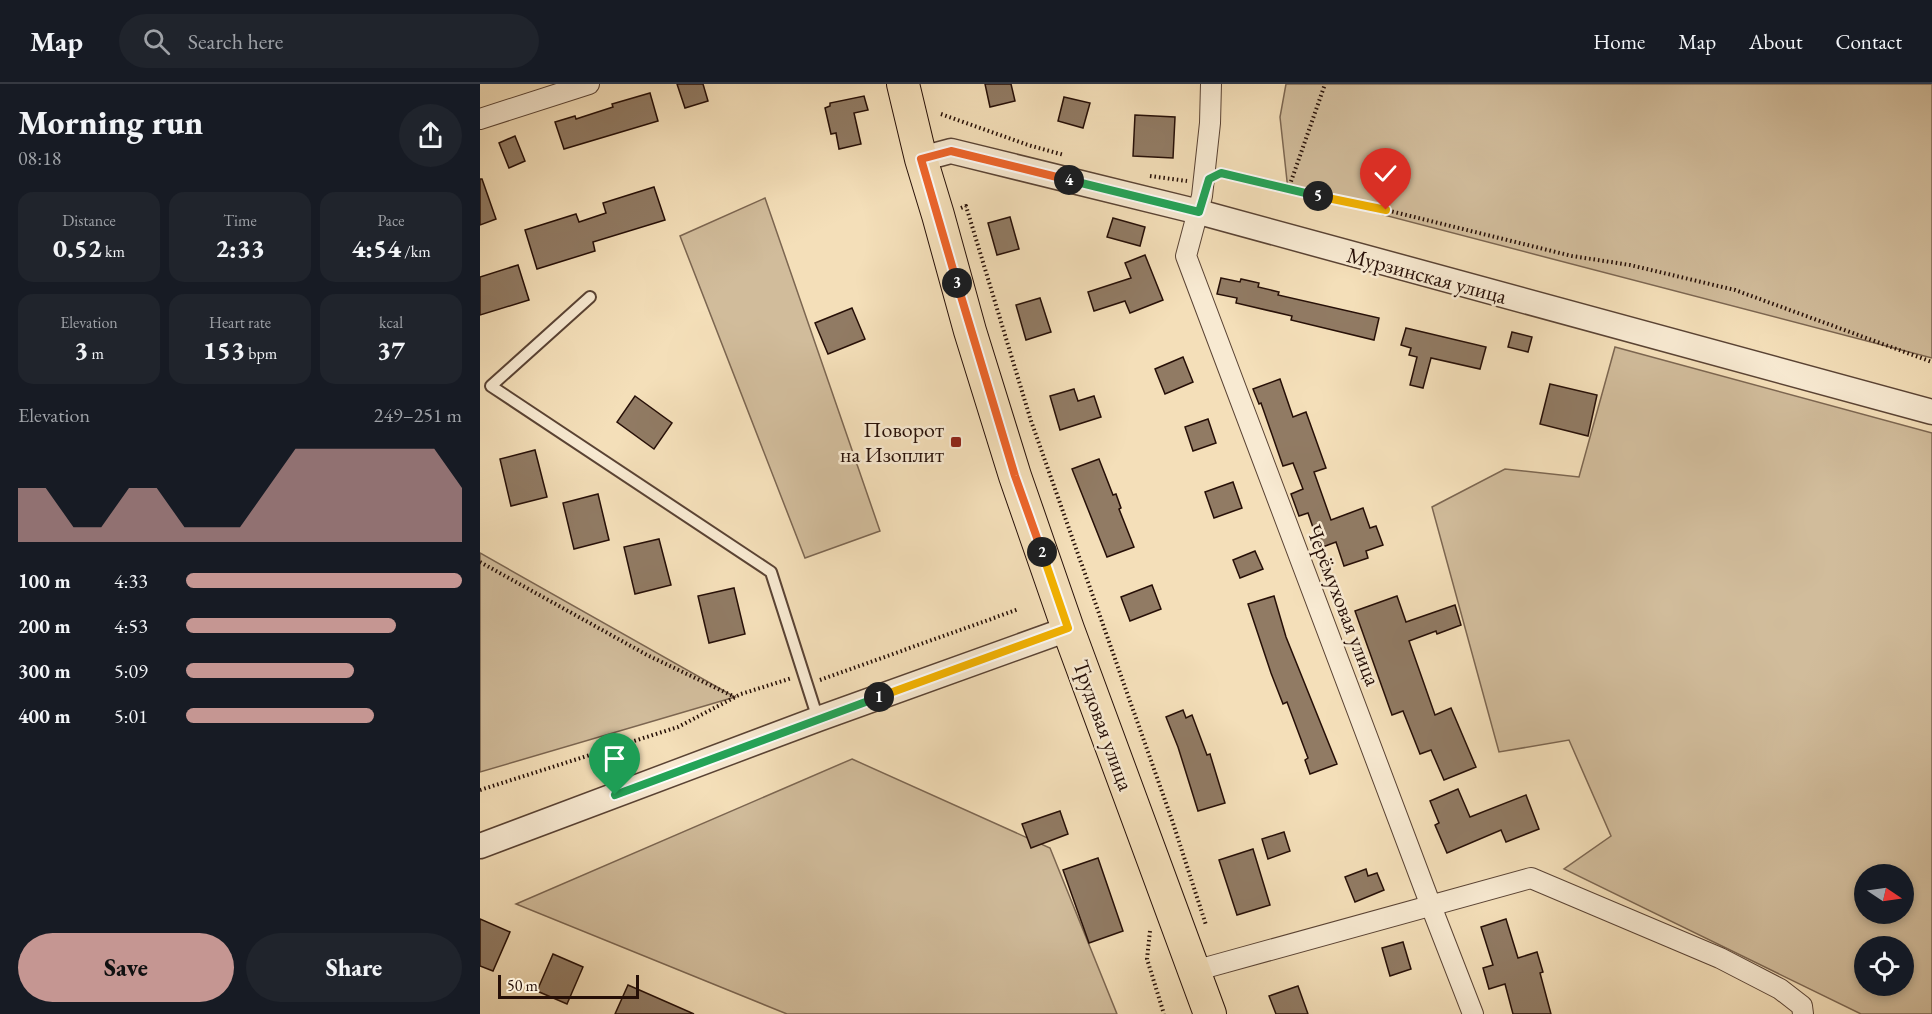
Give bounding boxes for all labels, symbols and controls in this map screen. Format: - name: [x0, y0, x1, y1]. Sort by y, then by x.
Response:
- search box: [119, 14, 539, 68]
- text: Map: [30, 23, 83, 59]
- icon: search: [140, 25, 173, 58]
- text: Search here: [188, 27, 283, 56]
- text: Home: [1593, 28, 1645, 55]
- text: Map: [1678, 28, 1716, 55]
- text: About: [1749, 28, 1802, 55]
- text: Contact: [1835, 28, 1902, 55]
- text: Morning run: [18, 101, 203, 144]
- button: share: [399, 104, 462, 167]
- text: 08:18: [18, 145, 61, 171]
- pin: [1360, 148, 1411, 210]
- icon: check: [1369, 157, 1402, 190]
- pin: 4: [1054, 165, 1084, 195]
- text: 4: [1065, 169, 1073, 190]
- pin: 5: [1303, 181, 1333, 211]
- text: 5: [1314, 185, 1322, 206]
- text: Distance: [62, 210, 116, 231]
- text: Time: [223, 210, 257, 231]
- text: Pace: [378, 210, 404, 231]
- text: 0.52: [53, 231, 102, 265]
- text: 2:33: [215, 231, 265, 265]
- text: 4:54: [351, 231, 401, 265]
- street label: Мурзинская улица: [1344, 240, 1510, 311]
- text: km: [102, 241, 125, 262]
- text: /km: [401, 241, 431, 262]
- pin: 3: [942, 268, 972, 298]
- text: 3: [953, 272, 961, 293]
- text: Elevation: [60, 312, 118, 333]
- text: Heart rate: [209, 312, 271, 333]
- text: kcal: [379, 312, 403, 333]
- text: 3: [74, 333, 88, 367]
- text: 153: [203, 333, 245, 367]
- text: 37: [377, 333, 405, 367]
- text: m: [88, 343, 104, 364]
- text: bpm: [245, 343, 277, 364]
- text: Elevation: [18, 402, 90, 428]
- text: 249–251 m: [374, 402, 462, 428]
- place label: Поворот на Изоплит: [840, 415, 944, 469]
- marker: Поворот на Изоплит: [949, 435, 963, 449]
- street label: Черёмуховая улица: [1299, 520, 1388, 690]
- pin: 2: [1027, 537, 1057, 567]
- text: 2: [1038, 541, 1046, 562]
- text: 100 m: [18, 568, 71, 594]
- text: 4:33: [114, 568, 148, 594]
- text: 200 m: [18, 613, 71, 639]
- text: 4:53: [114, 613, 148, 639]
- street label: Трудовая улица: [1066, 656, 1141, 795]
- text: 300 m: [18, 658, 71, 684]
- text: 5:09: [114, 658, 148, 684]
- pin: 1: [864, 682, 894, 712]
- text: 1: [875, 686, 883, 707]
- text: 400 m: [18, 703, 71, 729]
- text: 5:01: [114, 703, 148, 729]
- pin: [589, 733, 640, 795]
- icon: arrive: [598, 742, 631, 775]
- north arrow: [1854, 864, 1914, 924]
- map controls: [1854, 864, 1914, 996]
- button: Save: [18, 933, 234, 1002]
- button: Share: [246, 933, 462, 1002]
- button: locate: [1854, 936, 1914, 996]
- scale bar: [498, 972, 639, 1000]
- text: 50 m: [507, 975, 538, 996]

